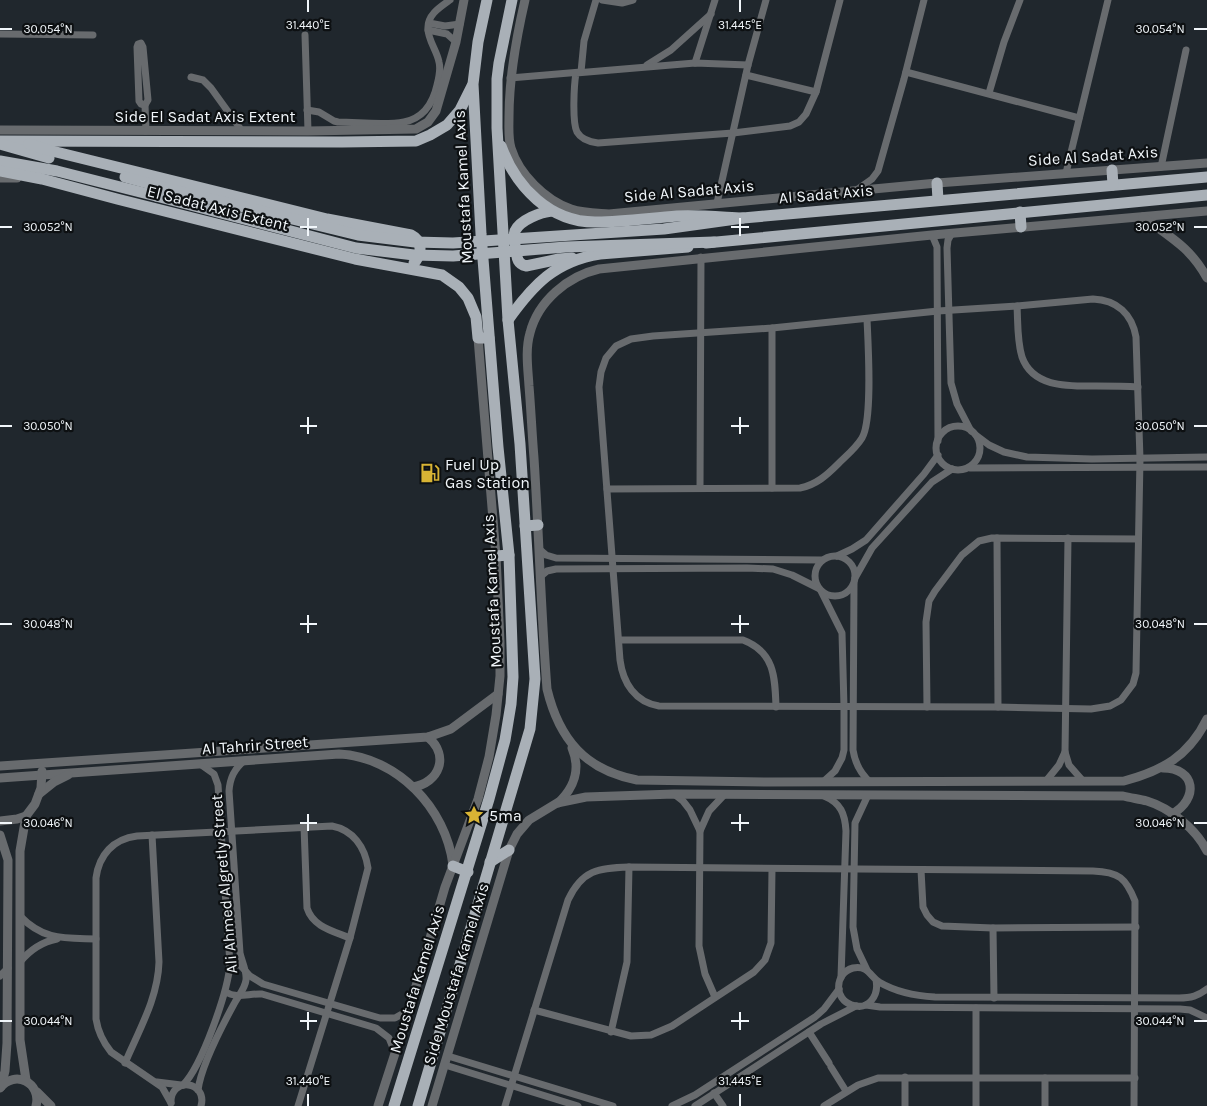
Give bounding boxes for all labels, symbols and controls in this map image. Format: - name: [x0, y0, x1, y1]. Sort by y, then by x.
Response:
- text: 31.440°E: [286, 18, 330, 32]
- text: 31.445°E: [718, 18, 762, 32]
- text: 30.054°N: [23, 22, 73, 36]
- text: 30.054°N: [1135, 22, 1185, 36]
- street label: Side El Sadat Axis Extent: [114, 107, 296, 126]
- street label: Moustafa Kamel Axis: [449, 110, 477, 264]
- street label: Side Al Sadat Axis: [1027, 142, 1159, 170]
- street label: Side Al Sadat Axis: [623, 176, 755, 206]
- street label: Al Sadat Axis: [778, 180, 874, 208]
- street label: El Sadat Axis Extent: [145, 181, 291, 235]
- text: 30.052°N: [23, 220, 73, 234]
- text: 30.052°N: [1135, 220, 1185, 234]
- text: 30.050°N: [23, 419, 73, 433]
- text: 30.050°N: [1135, 419, 1185, 433]
- place label: Fuel Up Gas Station: [445, 455, 530, 492]
- fuel station icon: Fuel Up Gas Station: [419, 462, 441, 484]
- street label: Moustafa Kamel Axis: [478, 514, 506, 668]
- text: 30.048°N: [23, 617, 73, 631]
- text: 30.048°N: [1135, 617, 1185, 631]
- street label: Al Tahrir Street: [201, 732, 309, 758]
- street label: Ali Ahmed Algretly Street: [207, 794, 241, 974]
- place icon: 5ma: [463, 804, 485, 826]
- place label: 5ma: [489, 806, 522, 825]
- text: 30.046°N: [23, 816, 73, 830]
- text: 30.046°N: [1135, 816, 1185, 830]
- street label: Side Moustafa Kamel Axis: [419, 880, 493, 1068]
- street label: Moustafa Kamel Axis: [385, 903, 449, 1055]
- text: 30.044°N: [23, 1014, 73, 1028]
- text: 30.044°N: [1135, 1014, 1185, 1028]
- text: 31.440°E: [286, 1074, 330, 1088]
- text: 31.445°E: [718, 1074, 762, 1088]

